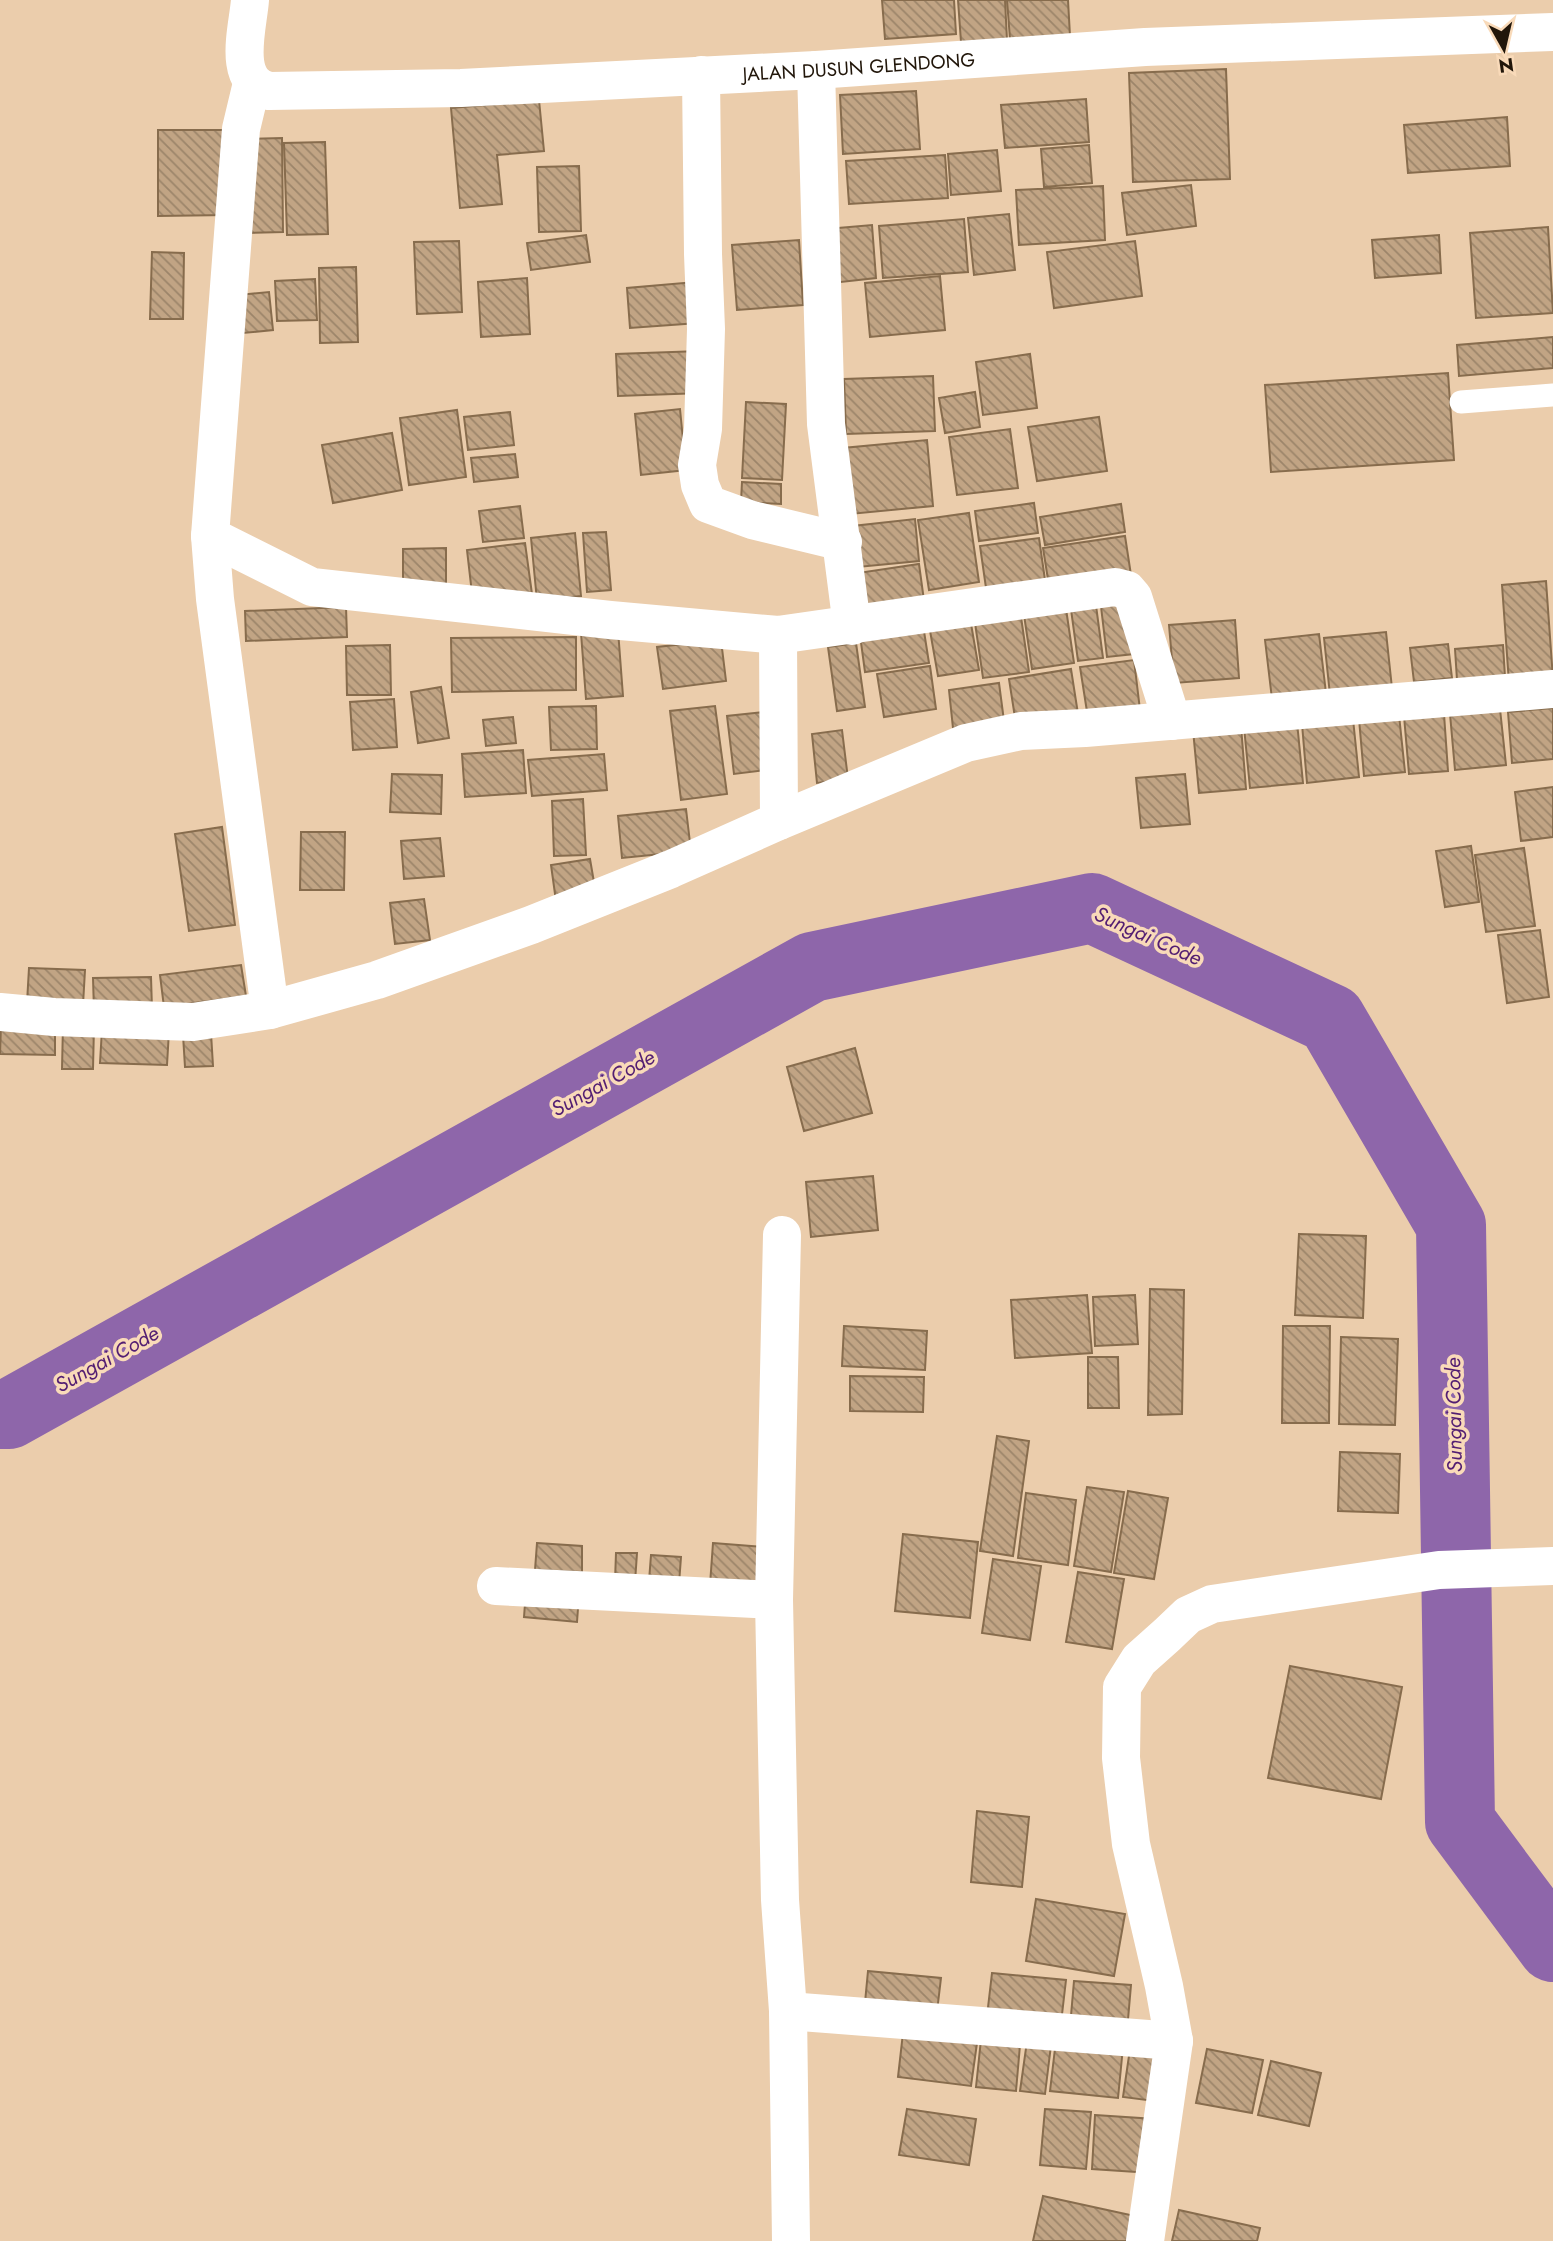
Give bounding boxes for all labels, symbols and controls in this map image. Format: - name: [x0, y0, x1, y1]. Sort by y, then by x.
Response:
- north arrow: [1469, 14, 1539, 84]
- street label: JALAN DUSUN GLENDONG: [739, 45, 976, 87]
- text: N: [1497, 51, 1516, 80]
- water label: Sungai Code: [1090, 899, 1207, 973]
- water label: Sungai Code: [546, 1042, 661, 1124]
- water label: Sungai Code: [50, 1318, 165, 1400]
- water label: Sungai Code: [1438, 1357, 1470, 1473]

